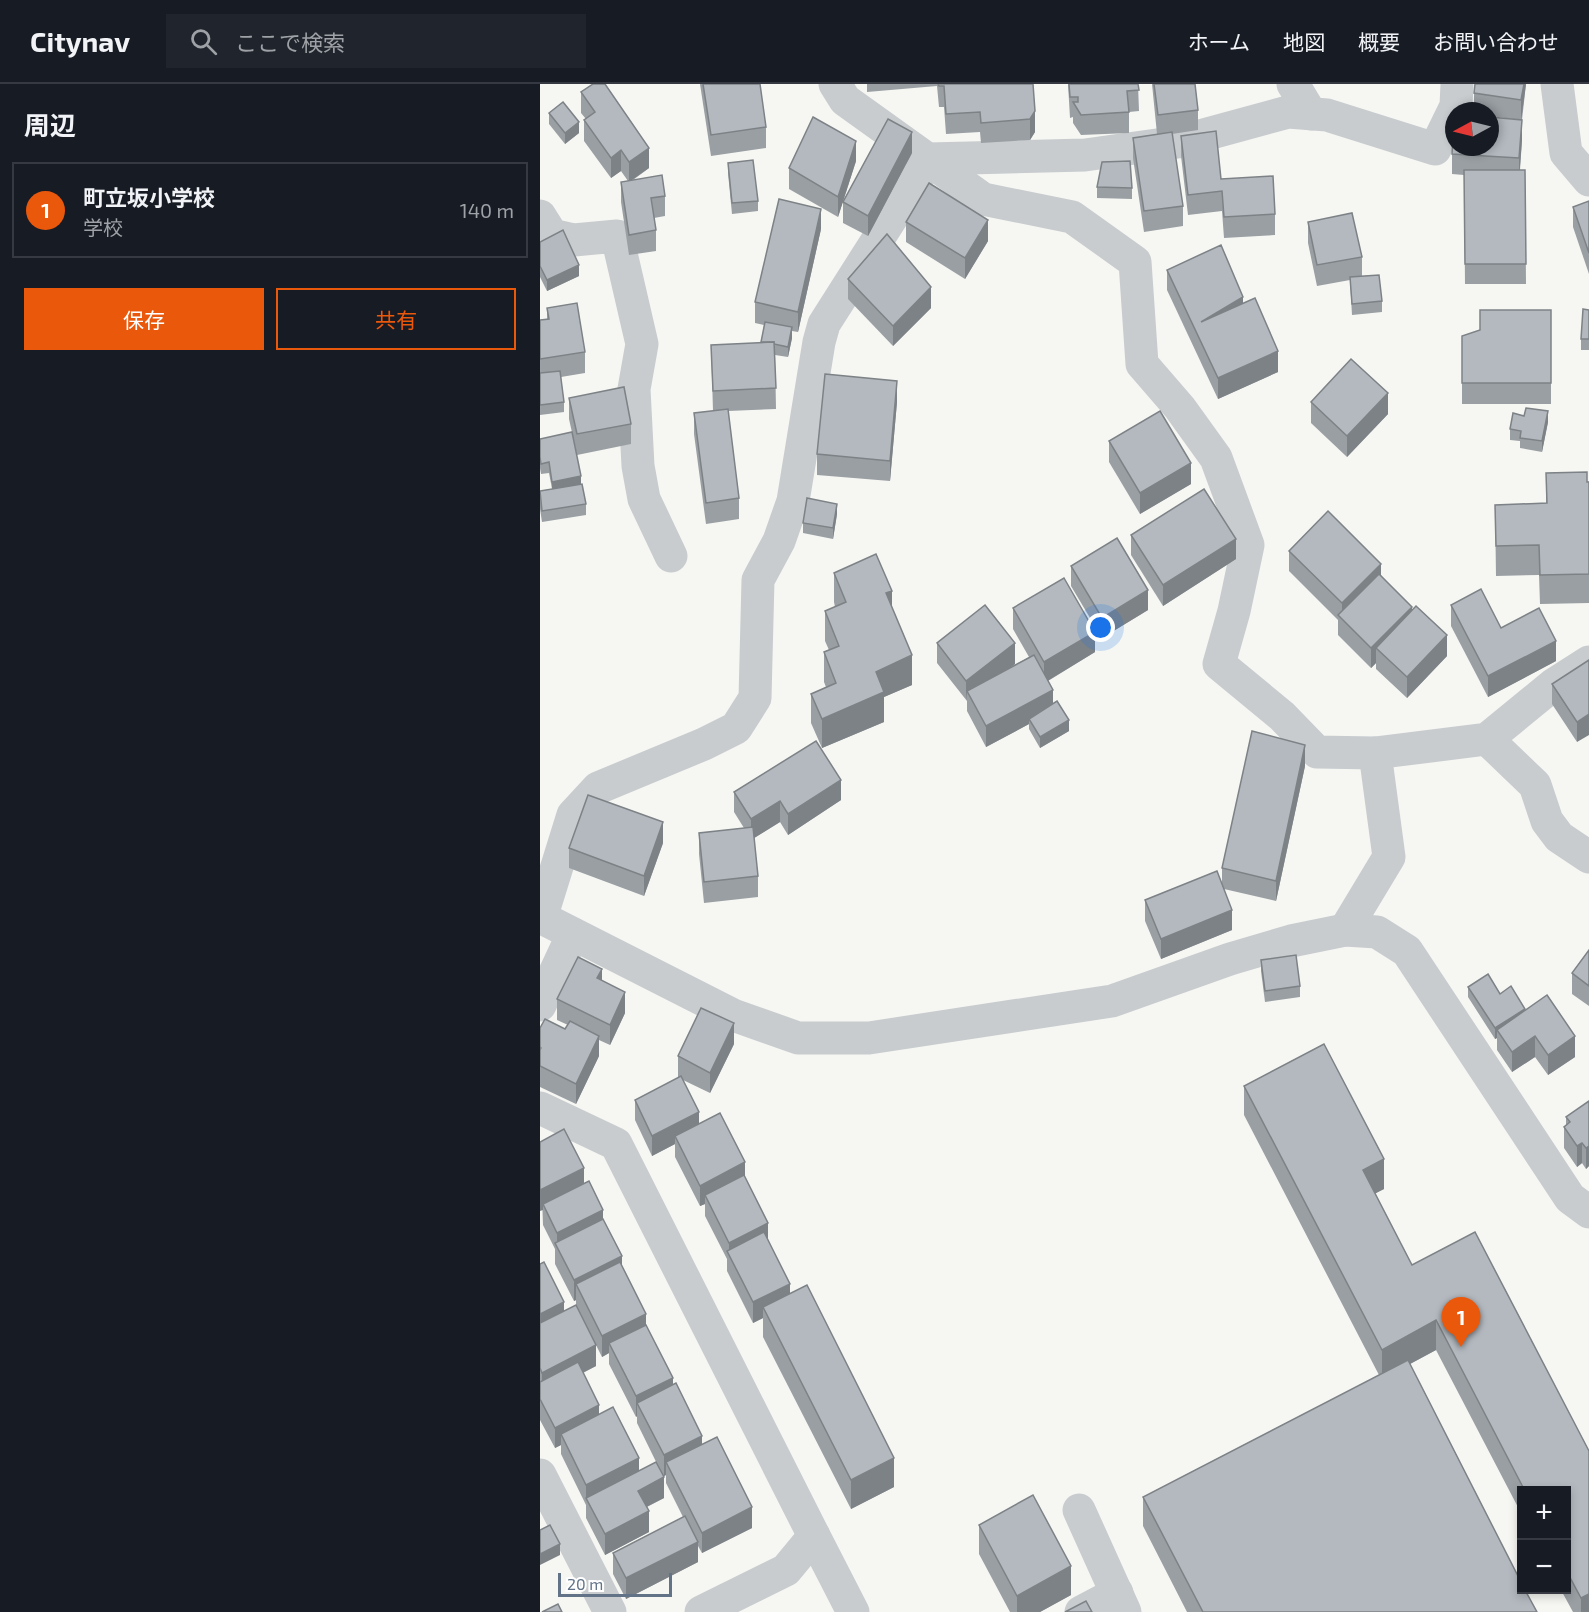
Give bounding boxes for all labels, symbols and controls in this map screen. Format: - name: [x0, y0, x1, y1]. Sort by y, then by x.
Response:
- search box: [166, 14, 586, 68]
- text: Citynav: [30, 24, 130, 58]
- icon: search: [187, 25, 220, 58]
- text: ここで検索: [235, 29, 345, 55]
- text: ホーム: [1188, 29, 1250, 54]
- text: 地図: [1283, 29, 1325, 54]
- text: 概要: [1358, 29, 1400, 54]
- text: お問い合わせ: [1433, 29, 1559, 54]
- north arrow: [1445, 102, 1499, 156]
- text: 周辺: [24, 109, 76, 140]
- text: 町立坂小学校: [83, 184, 215, 210]
- text: 1: [41, 198, 50, 222]
- text: 140 m: [460, 198, 514, 222]
- text: 学校: [83, 215, 123, 239]
- button: 保存: [24, 288, 264, 350]
- button: 共有: [276, 288, 516, 350]
- your location: [1086, 613, 1115, 642]
- pin: 1: [1442, 1298, 1480, 1347]
- map controls: [1517, 1486, 1571, 1594]
- button: +: [1517, 1486, 1571, 1540]
- button: −: [1517, 1540, 1571, 1594]
- scale bar: [558, 1570, 672, 1598]
- text: 20 m: [567, 1574, 603, 1593]

